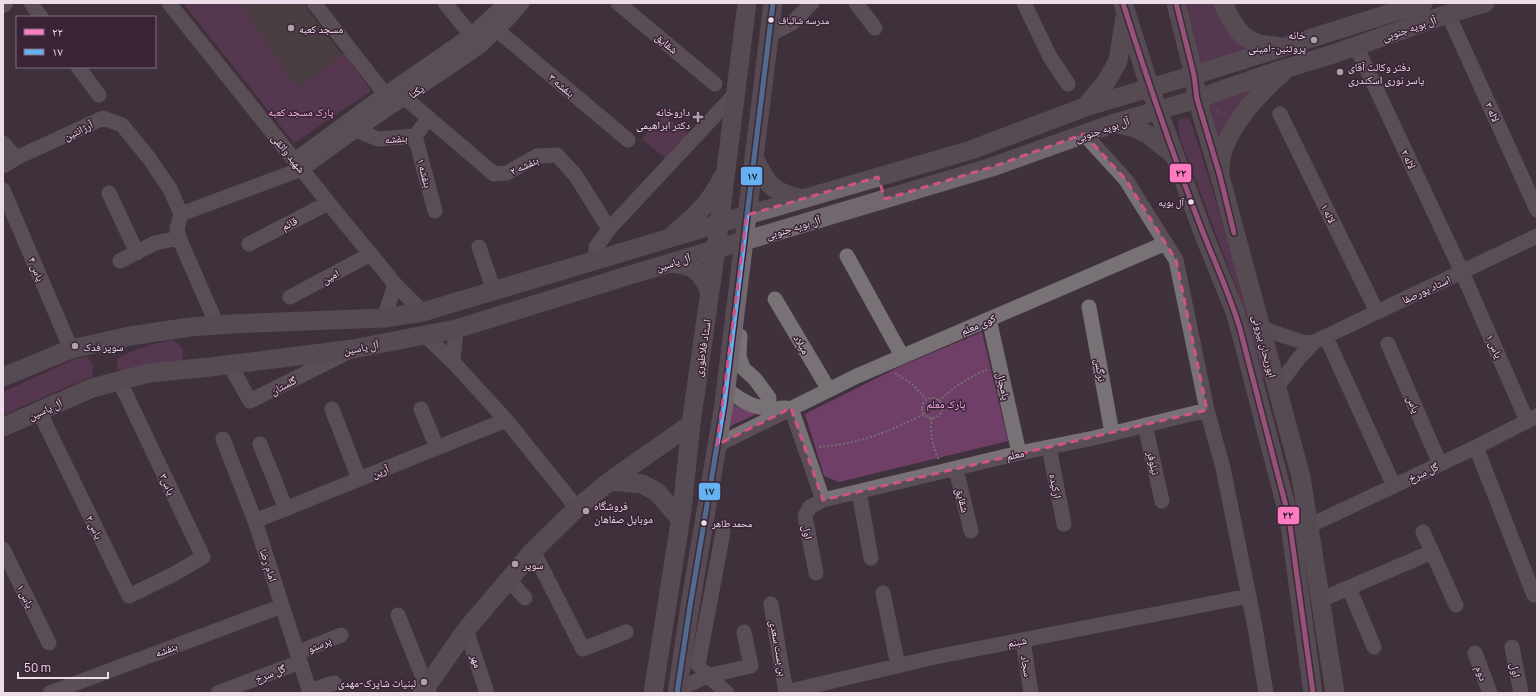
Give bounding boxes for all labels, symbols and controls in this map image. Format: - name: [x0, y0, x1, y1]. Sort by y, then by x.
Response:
- street label: آل بویه جنوبی: [1380, 12, 1438, 44]
- place label: مدرسه شالباف: [778, 13, 830, 27]
- marker: مدرسه شالباف: [766, 15, 776, 25]
- legend: [16, 16, 156, 68]
- place label: مسجد کعبه: [299, 21, 343, 36]
- text: ۲۲: [52, 23, 63, 40]
- marker: مسجد کعبه: [286, 23, 296, 33]
- place label: خانه پروتئین-امینی: [1248, 27, 1306, 55]
- street label: شقایق: [653, 29, 681, 57]
- marker: خانه پروتئین-امینی: [1309, 35, 1319, 45]
- text: ۱۷: [52, 43, 63, 60]
- place label: دفتر وکالت آقای یاسر نوری اسکندری: [1348, 59, 1425, 87]
- marker: دفتر وکالت آقای یاسر نوری اسکندری: [1335, 67, 1345, 77]
- street label: بنفشه ۳: [546, 70, 578, 100]
- street label: یکتا: [405, 80, 427, 102]
- street label: لاله ۳: [1482, 100, 1504, 125]
- park label: پارک مسجد کعبه: [268, 104, 334, 119]
- place label: داروخانه دکتر ابراهیمی: [636, 104, 690, 132]
- marker: داروخانه دکتر ابراهیمی: [693, 112, 703, 122]
- street label: آل بویه جنوبی: [1073, 113, 1131, 145]
- street label: آرژانتین: [61, 116, 95, 144]
- street label: شهید واثقی: [269, 130, 309, 176]
- street label: بنفشه: [384, 130, 408, 146]
- street label: لاله ۲: [1398, 147, 1420, 172]
- street label: بنفشه ۲: [507, 152, 541, 178]
- street label: بنفشه ۱: [414, 157, 436, 189]
- line badge: ۲۲: [1169, 163, 1192, 183]
- text: ۲۲: [1176, 165, 1186, 180]
- line badge: ۱۷: [740, 166, 763, 186]
- text: ۱۷: [747, 168, 758, 183]
- place label: آل بویه: [1158, 195, 1184, 209]
- marker: آل بویه: [1186, 197, 1196, 207]
- street label: لاله ۱: [1318, 201, 1340, 226]
- street label: قائم: [278, 212, 300, 234]
- street label: آل بویه جنوبی: [764, 212, 822, 242]
- street label: آل یاسین: [654, 250, 692, 274]
- street label: یاس ۴: [25, 255, 49, 284]
- street label: امین: [319, 265, 341, 287]
- street label: استاد پورصفا: [1399, 271, 1453, 307]
- street label: کوی معلم: [958, 310, 999, 339]
- street label: ابوریحان بیرونی: [1249, 313, 1281, 379]
- street label: استاد فلاطوری: [690, 318, 714, 378]
- street label: میلاد: [790, 331, 814, 357]
- street label: یاس ۱: [1483, 332, 1507, 361]
- street label: آل یاسین: [342, 336, 380, 357]
- place label: سوپر فدک: [83, 339, 124, 354]
- marker: سوپر فدک: [70, 341, 80, 351]
- street label: نرگس: [1092, 357, 1110, 383]
- street label: پامچال: [993, 371, 1015, 402]
- street label: گلستان: [267, 372, 299, 398]
- street label: یاس: [1404, 393, 1425, 416]
- street label: آل یاسین: [26, 395, 64, 423]
- park label: پارک معلم: [926, 396, 966, 412]
- street label: معلم: [1005, 445, 1026, 464]
- street label: نیلوفر: [1144, 449, 1164, 476]
- street label: گل سرخ: [1405, 458, 1441, 486]
- street label: آرین: [369, 461, 391, 481]
- street label: یاس۳: [156, 471, 180, 498]
- street label: ارکیده: [1046, 472, 1066, 500]
- line badge: ۱۷: [698, 482, 721, 501]
- text: ۱۷: [704, 483, 715, 498]
- street label: شقایق: [953, 486, 973, 514]
- place label: فروشگاه موبایل صفاهان: [594, 498, 653, 526]
- marker: فروشگاه موبایل صفاهان: [581, 506, 591, 516]
- line badge: ۲۲: [1277, 506, 1300, 525]
- text: ۲۲: [1283, 507, 1293, 522]
- street label: یاس ۲: [83, 513, 107, 542]
- place label: محمد طاهر: [711, 516, 753, 530]
- marker: محمد طاهر: [699, 518, 709, 528]
- street label: اول: [799, 524, 817, 540]
- street label: امام رضا: [257, 547, 281, 583]
- place label: سوپر: [522, 557, 544, 572]
- marker: سوپر: [510, 559, 520, 569]
- street label: یاس ۱: [14, 582, 38, 611]
- street label: بن بست سعدی: [767, 619, 791, 677]
- street label: پرستو: [305, 632, 333, 656]
- street label: شبنم: [1006, 632, 1028, 651]
- street label: بنفشه: [153, 638, 179, 660]
- street label: مهر: [467, 651, 486, 670]
- scale bar: [18, 654, 108, 680]
- street label: سجاد: [1018, 654, 1036, 678]
- text: 50 m: [24, 659, 51, 676]
- street label: گل سرخ: [252, 660, 288, 686]
- street label: اول: [1507, 662, 1525, 678]
- street label: دوم: [1472, 663, 1492, 683]
- place label: لبنیات شاپرک-مهدی: [338, 675, 416, 690]
- marker: لبنیات شاپرک-مهدی: [419, 677, 429, 687]

